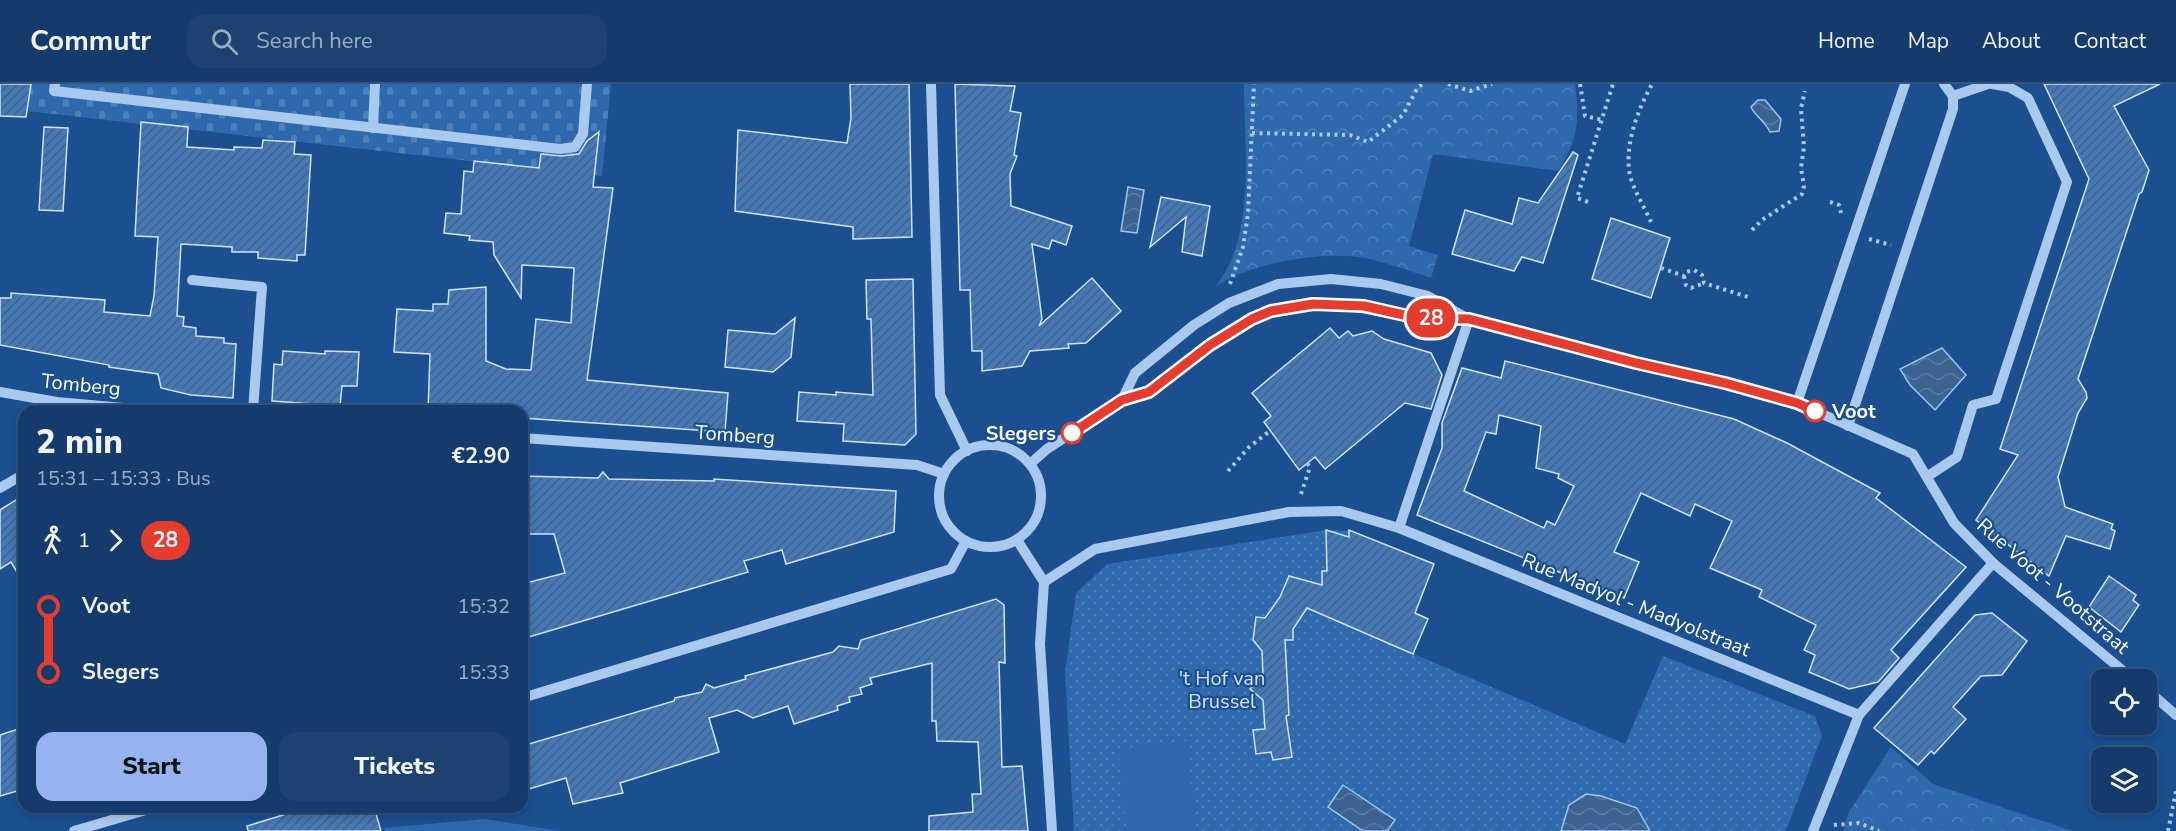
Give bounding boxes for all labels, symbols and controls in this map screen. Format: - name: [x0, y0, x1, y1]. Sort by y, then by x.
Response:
- search box: [187, 14, 607, 68]
- text: Commutr: [30, 22, 151, 60]
- icon: search: [208, 25, 241, 58]
- text: Search here: [256, 26, 373, 56]
- text: Home: [1818, 27, 1875, 55]
- text: Map: [1908, 27, 1949, 55]
- text: About: [1982, 27, 2040, 55]
- text: Contact: [2073, 27, 2146, 55]
- line badge: 28: [1404, 298, 1458, 338]
- text: 28: [1418, 304, 1444, 332]
- street label: Tomberg: [40, 367, 122, 403]
- place label: Voot: [1831, 398, 1876, 425]
- marker: Voot: [1804, 400, 1826, 422]
- street label: Tomberg: [694, 419, 776, 451]
- text: 2 min: [36, 420, 123, 465]
- place label: Slegers: [986, 420, 1056, 447]
- marker: Slegers: [1061, 422, 1083, 444]
- text: €2.90: [452, 441, 510, 471]
- text: 15:31 – 15:33 · Bus: [36, 465, 211, 492]
- street label: Rue Voot - Vootstraat: [1971, 512, 2136, 661]
- icon: walk: [36, 524, 69, 557]
- icon: forward: [99, 524, 132, 557]
- text: 28: [153, 526, 178, 554]
- text: 1: [78, 527, 90, 554]
- street label: Rue Madyol - Madyolstraat: [1518, 547, 1755, 664]
- text: Voot: [82, 591, 130, 621]
- text: 15:32: [457, 593, 510, 620]
- text: Slegers: [82, 657, 159, 687]
- text: 15:33: [457, 659, 510, 686]
- park label: 't Hof van Brussel: [1179, 665, 1265, 715]
- map controls: [2091, 669, 2157, 813]
- button: locate: [2091, 669, 2157, 735]
- button: Start: [36, 732, 267, 801]
- button: Tickets: [279, 732, 510, 801]
- button: layers: [2091, 747, 2157, 813]

